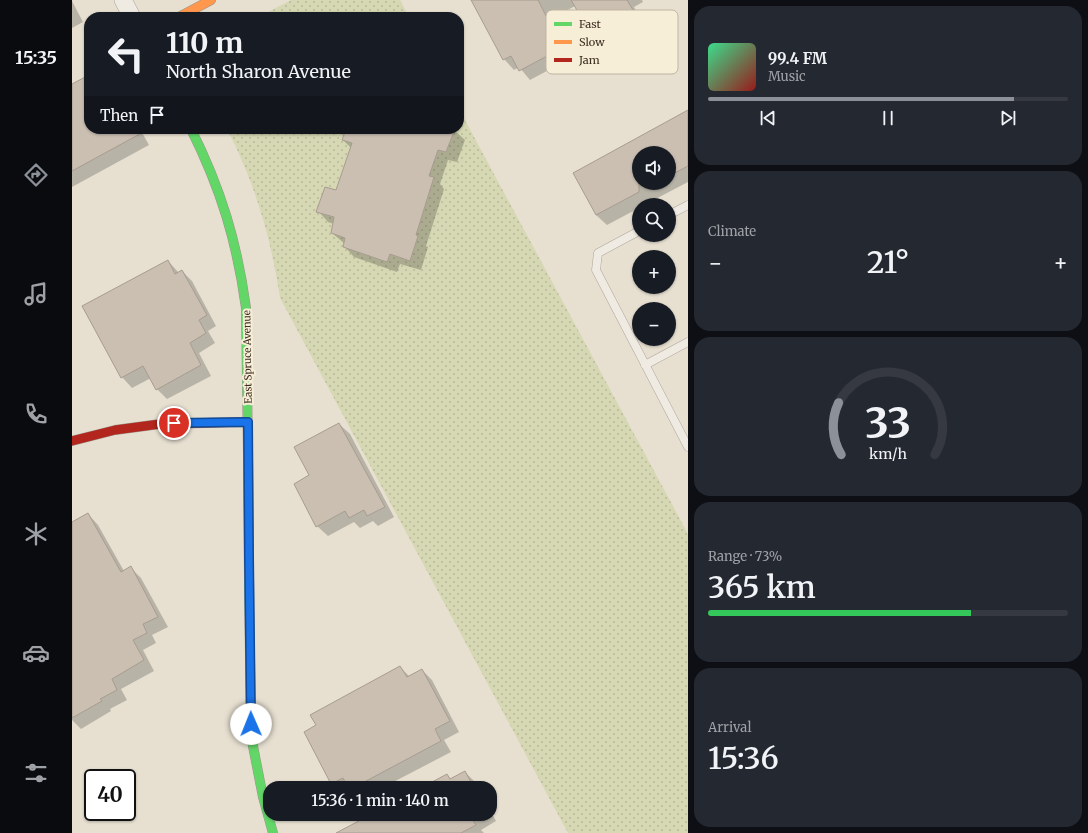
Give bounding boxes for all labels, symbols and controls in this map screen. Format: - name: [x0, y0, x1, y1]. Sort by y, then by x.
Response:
- legend: [546, 10, 678, 74]
- text: Fast: [579, 17, 602, 31]
- text: 110 m: [166, 25, 243, 61]
- icon: left: [100, 28, 152, 80]
- text: Slow: [579, 35, 605, 49]
- text: 15:35: [15, 46, 57, 69]
- text: 99.4 FM: [768, 49, 827, 68]
- text: Jam: [578, 53, 600, 67]
- text: North Sharon Avenue: [166, 60, 351, 83]
- text: Music: [768, 68, 806, 85]
- icon: arrive: [146, 104, 168, 126]
- text: Then: [100, 106, 138, 125]
- icon: previous: [757, 107, 779, 129]
- icon: pause: [877, 107, 899, 129]
- icon: next: [997, 107, 1019, 129]
- map controls: [632, 146, 676, 346]
- button: sound: [632, 146, 676, 190]
- icon: directions: [22, 161, 50, 189]
- button: search: [632, 198, 676, 242]
- text: Climate: [708, 223, 756, 240]
- text: 21°: [867, 243, 909, 281]
- text: −: [708, 249, 723, 277]
- text: +: [1053, 249, 1068, 277]
- button: +: [632, 250, 676, 294]
- icon: music: [22, 280, 50, 308]
- button: −: [632, 302, 676, 346]
- street label: East Spruce Avenue: [240, 310, 255, 404]
- text: 33: [865, 396, 911, 448]
- icon: phone: [22, 400, 50, 428]
- pin: [157, 406, 191, 440]
- icon: arrive: [163, 412, 185, 434]
- text: km/h: [869, 444, 907, 462]
- icon: climate: [22, 520, 50, 548]
- text: Range · 73%: [708, 548, 782, 565]
- text: 365 km: [708, 568, 816, 606]
- icon: car: [22, 639, 50, 667]
- position arrow: [230, 703, 272, 745]
- text: Arrival: [708, 719, 751, 736]
- text: 15:36: [708, 739, 779, 777]
- icon: filters: [22, 759, 50, 787]
- speed limit sign: 40: [84, 769, 136, 821]
- text: 15:36 · 1 min · 140 m: [311, 791, 449, 810]

